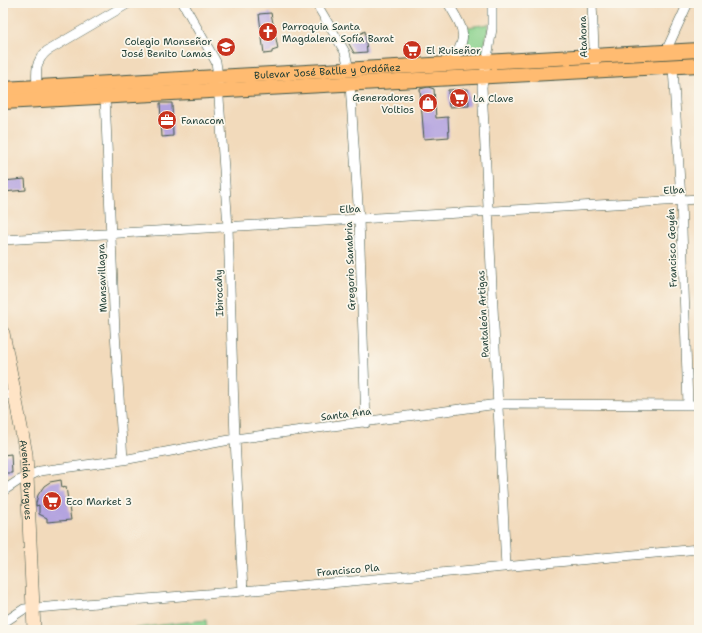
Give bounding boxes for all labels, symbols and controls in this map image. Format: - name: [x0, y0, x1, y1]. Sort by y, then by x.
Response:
- street label: Atahona: [576, 15, 590, 58]
- place label: Parroquia Santa Magdalena Sofía Barat: [282, 20, 394, 45]
- church icon: Parroquia Santa Magdalena Sofía Barat: [257, 21, 279, 43]
- place label: Colegio Monseñor José Benito Lamas: [121, 35, 212, 60]
- school or university icon: Colegio Monseñor José Benito Lamas: [215, 36, 237, 58]
- supermarket icon: El Ruiseñor: [401, 39, 423, 61]
- place label: El Ruiseñor: [426, 44, 481, 57]
- street label: Bulevar José Batlle y Ordóñez: [254, 60, 401, 81]
- supermarket icon: La Clave: [448, 87, 470, 109]
- place label: Generadores Voltios: [352, 91, 414, 116]
- shop icon: Generadores Voltios: [417, 92, 439, 114]
- place label: La Clave: [473, 92, 514, 105]
- office icon: Fanacom: [156, 109, 178, 131]
- place label: Fanacom: [181, 114, 224, 127]
- street label: Elba: [663, 183, 686, 197]
- street label: Elba: [339, 202, 362, 216]
- street label: Francisco Goyén: [664, 208, 680, 288]
- street label: Gregorio Sanabria: [342, 221, 358, 311]
- street label: Mansavillagra: [94, 243, 110, 313]
- street label: Ibirocahy: [212, 269, 226, 317]
- street label: Pantaleón Artigas: [474, 270, 492, 358]
- street label: Santa Ana: [320, 404, 373, 424]
- street label: Avenida Burgues: [17, 439, 36, 520]
- supermarket icon: Eco Market 3: [41, 490, 63, 512]
- place label: Eco Market 3: [66, 495, 132, 508]
- street label: Francisco Pla: [316, 561, 381, 579]

